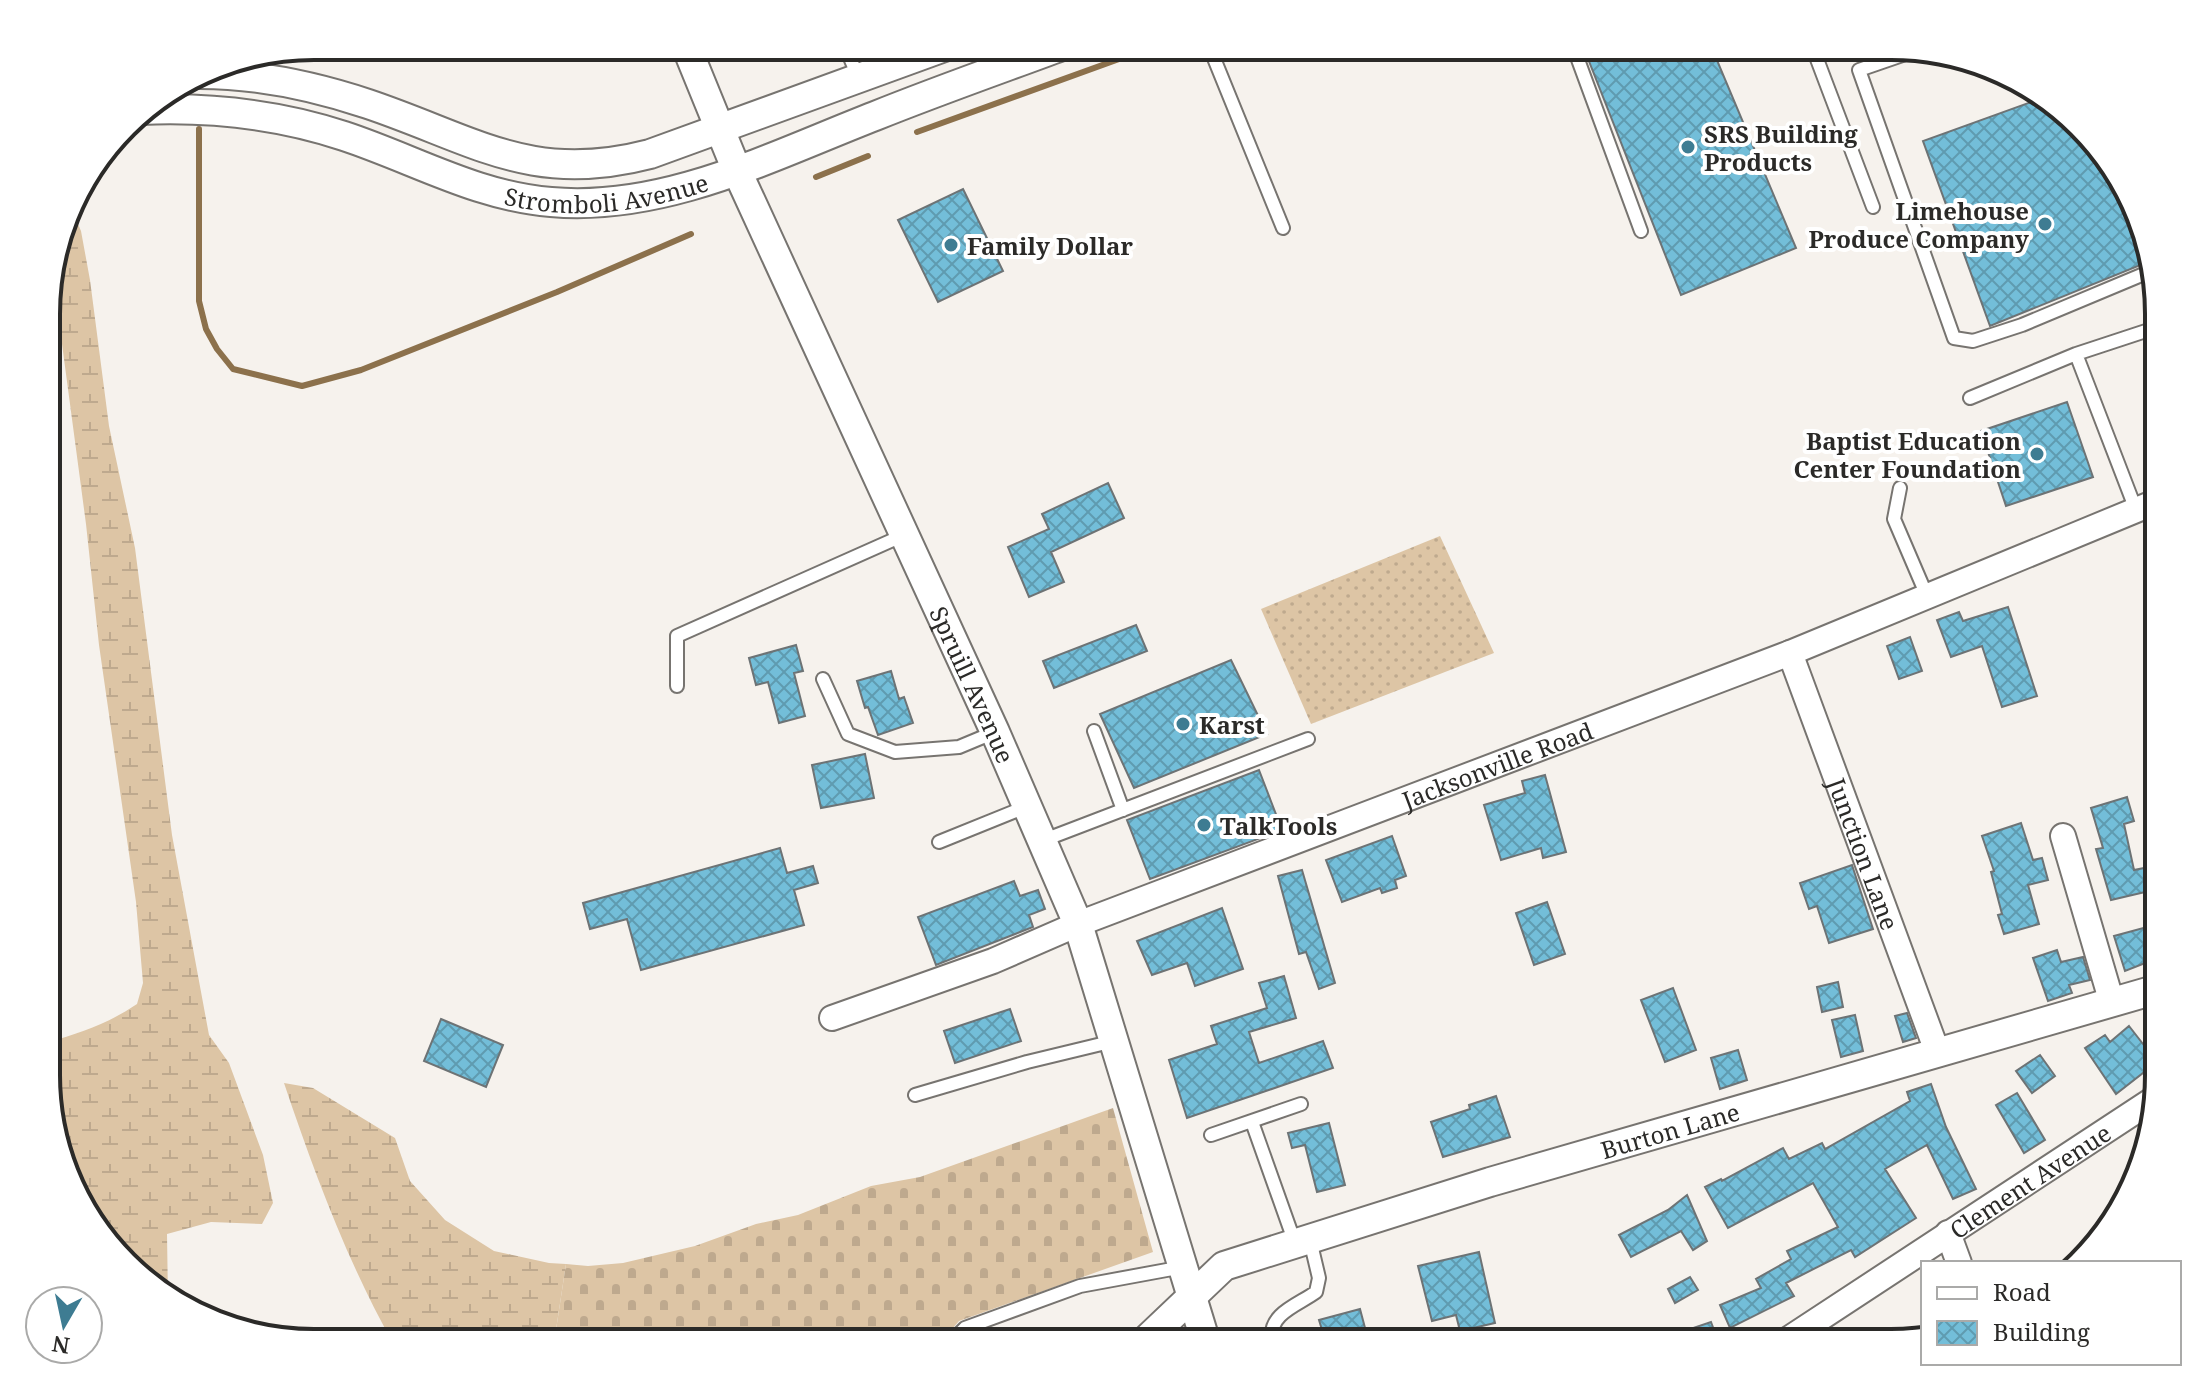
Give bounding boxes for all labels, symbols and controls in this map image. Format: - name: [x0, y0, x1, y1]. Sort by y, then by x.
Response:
- place label: SRS Building Products: [1704, 117, 1858, 178]
- marker: SRS Building Products: [1679, 138, 1697, 156]
- street label: Stromboli Avenue: [502, 165, 712, 220]
- place label: Limehouse Produce Company: [1808, 194, 2029, 255]
- marker: Limehouse Produce Company: [2036, 215, 2054, 233]
- place label: Family Dollar: [967, 229, 1133, 262]
- marker: Family Dollar: [942, 236, 960, 254]
- place label: Baptist Education Center Foundation: [1793, 424, 2021, 485]
- marker: Baptist Education Center Foundation: [2028, 445, 2046, 463]
- street label: Spruill Avenue: [923, 601, 1023, 768]
- place label: Karst: [1199, 708, 1265, 741]
- street label: Jacksonville Road: [1396, 713, 1597, 816]
- marker: Karst: [1174, 715, 1192, 733]
- street label: Junction Lane: [1821, 772, 1907, 934]
- place label: TalkTools: [1220, 809, 1337, 842]
- marker: TalkTools: [1195, 816, 1213, 834]
- street label: Burton Lane: [1597, 1094, 1743, 1166]
- street label: Clement Avenue: [1943, 1116, 2117, 1246]
- legend: [1921, 1261, 2181, 1365]
- text: Road: [1993, 1275, 2051, 1308]
- north arrow: [24, 1285, 104, 1365]
- text: Building: [1993, 1315, 2090, 1348]
- text: N: [50, 1330, 72, 1362]

